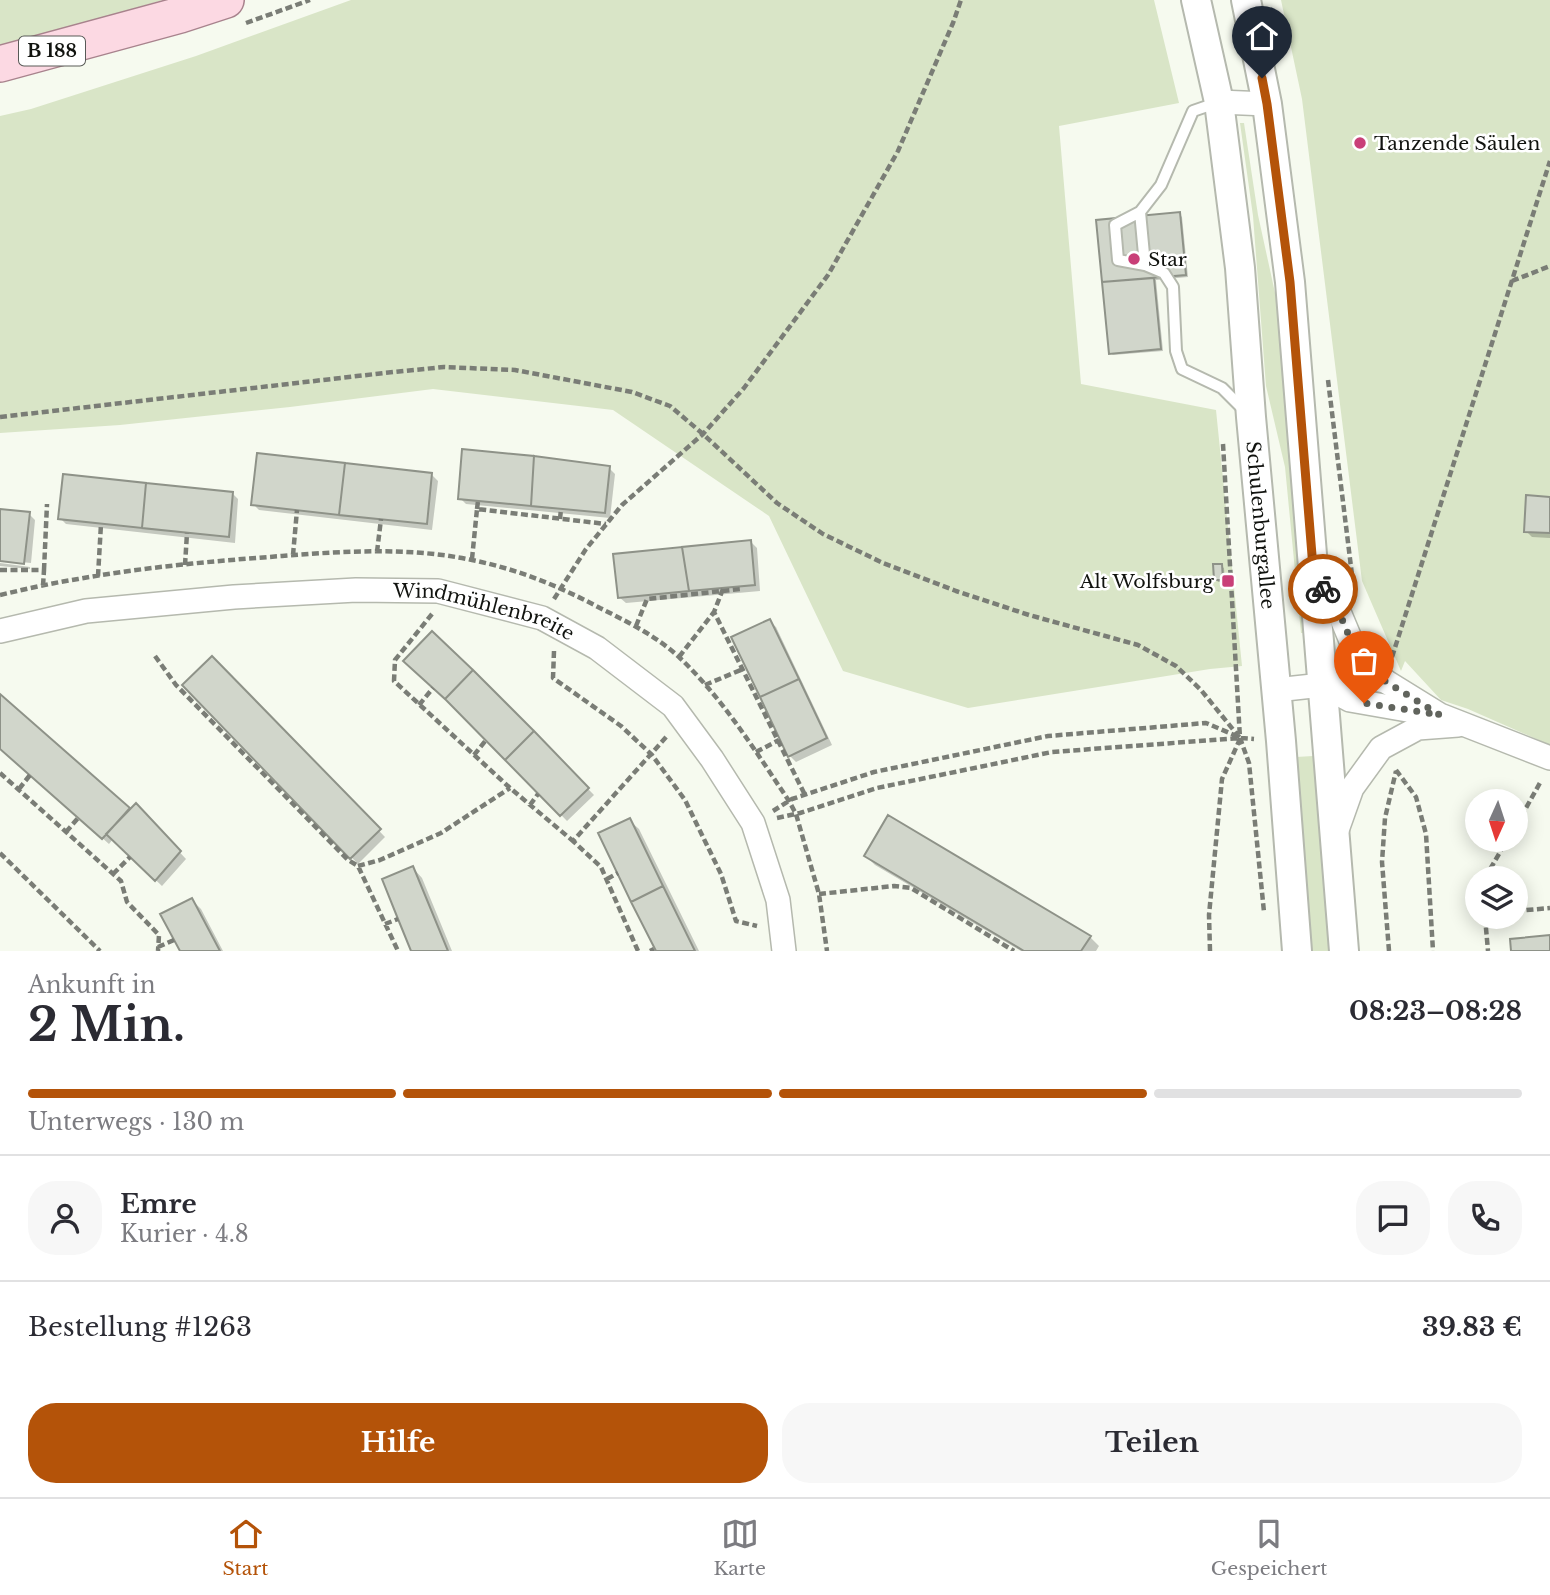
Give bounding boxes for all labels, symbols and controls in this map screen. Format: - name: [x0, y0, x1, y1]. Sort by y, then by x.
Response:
- pin: [1232, 6, 1292, 78]
- icon: home: [1243, 17, 1281, 55]
- road number: B 188: [19, 36, 85, 66]
- place label: Tanzende Säulen: [1374, 132, 1540, 155]
- marker: Tanzende Säulen: [1352, 135, 1368, 151]
- place label: Star: [1148, 248, 1187, 271]
- marker: Star: [1126, 251, 1142, 267]
- street label: Schulenburgallee: [1241, 440, 1280, 610]
- courier: [1288, 554, 1358, 624]
- place label: Alt Wolfsburg: [1079, 570, 1215, 593]
- icon: bike: [1304, 570, 1342, 608]
- marker: Alt Wolfsburg: [1220, 573, 1236, 589]
- street label: Windmühlenbreite: [392, 579, 578, 645]
- pin: [1334, 631, 1394, 703]
- icon: bag: [1345, 642, 1383, 680]
- north arrow: [1465, 789, 1528, 852]
- map controls: [1465, 789, 1528, 929]
- button: layers: [1465, 866, 1528, 929]
- text: Ankunft in: [28, 971, 156, 999]
- text: 08:23–08:28: [1349, 995, 1522, 1027]
- text: 2 Min.: [28, 996, 185, 1053]
- text: Unterwegs · 130 m: [28, 1108, 244, 1136]
- button: person: [28, 1181, 102, 1255]
- button: chat: [1356, 1181, 1430, 1255]
- button: phone: [1448, 1181, 1522, 1255]
- text: Emre: [120, 1188, 197, 1220]
- text: Kurier · 4.8: [120, 1220, 249, 1248]
- text: Bestellung #1263: [28, 1311, 252, 1343]
- text: 39.83 €: [1422, 1311, 1522, 1343]
- button: Hilfe: [28, 1403, 768, 1483]
- button: Teilen: [782, 1403, 1522, 1483]
- tab: Start: [222, 1515, 269, 1580]
- tab: Karte: [713, 1515, 766, 1580]
- tab: Gespeichert: [1211, 1515, 1328, 1580]

